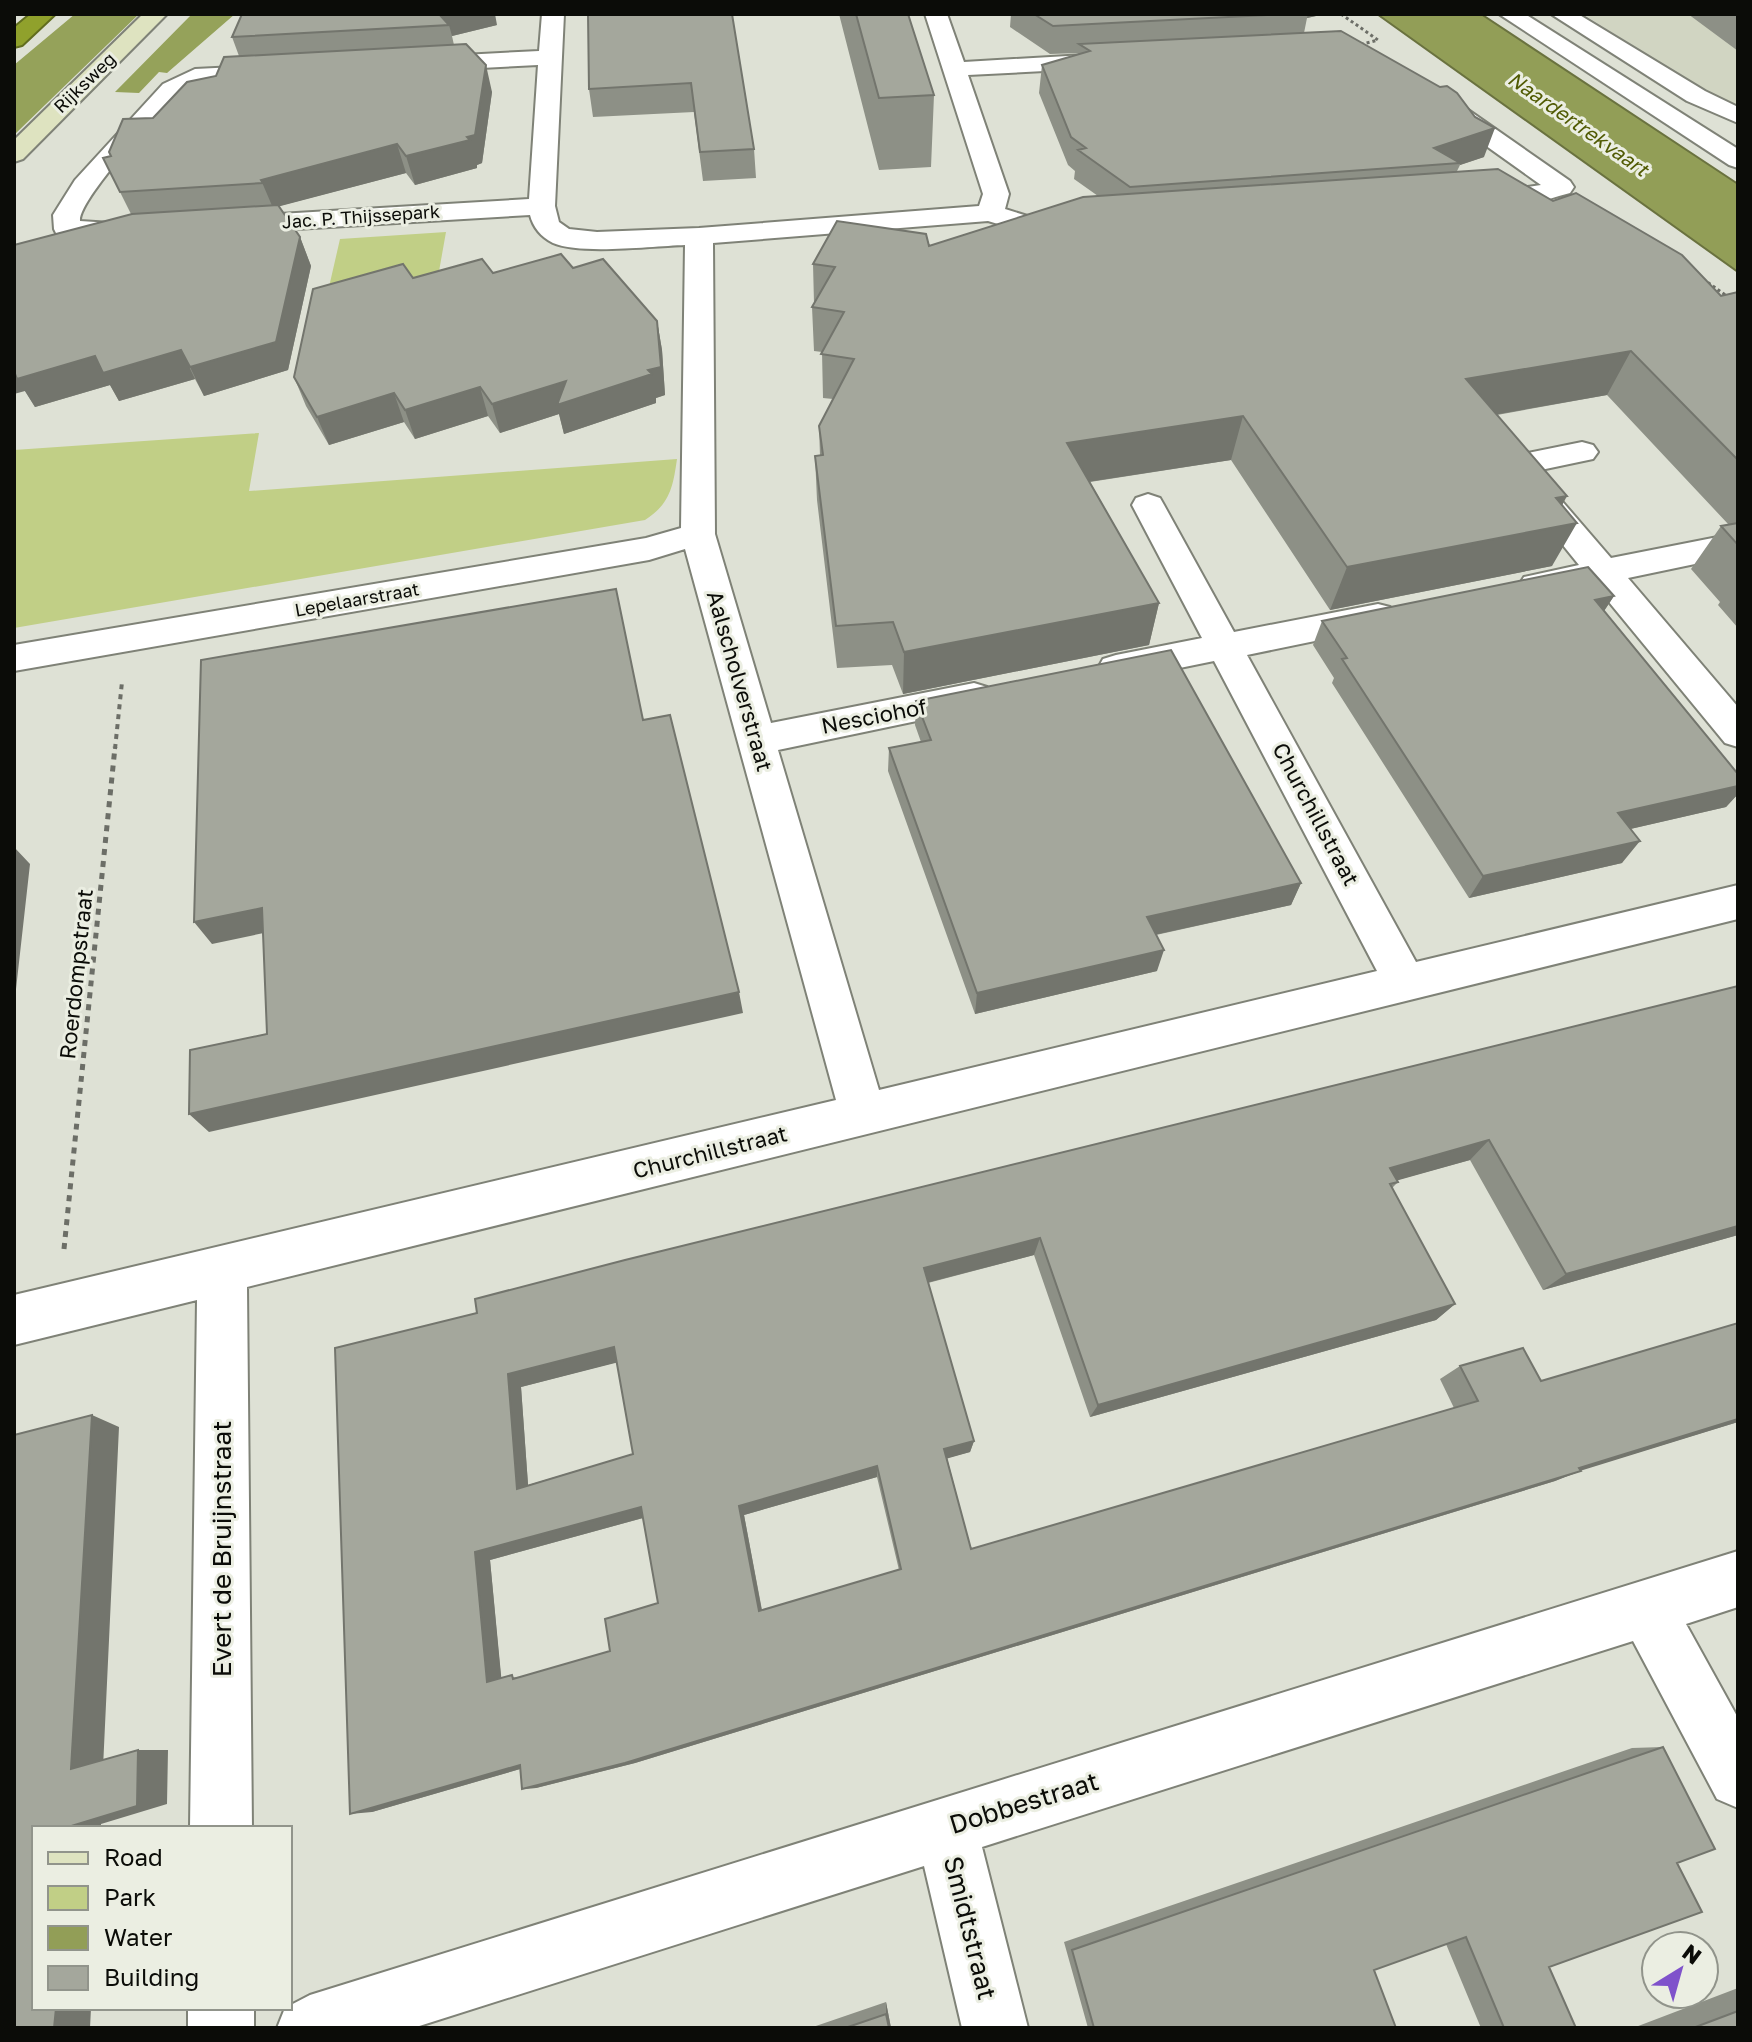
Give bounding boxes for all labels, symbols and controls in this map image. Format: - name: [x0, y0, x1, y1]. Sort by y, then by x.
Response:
- street label: Rijksweg: [49, 47, 120, 117]
- water label: Naardertrekvaart: [1504, 66, 1655, 182]
- street label: Jac. P. Thijssepark: [281, 200, 441, 233]
- street label: Lepelaarstraat: [293, 577, 421, 621]
- street label: Aalscholverstraat: [702, 587, 779, 774]
- street label: Nesciohof: [819, 692, 929, 739]
- street label: Churchillstraat: [1267, 738, 1365, 890]
- street label: Roerdompstraat: [53, 887, 98, 1060]
- street label: Churchillstraat: [630, 1119, 790, 1184]
- street label: Evert de Bruijnstraat: [206, 1421, 237, 1677]
- street label: Dobbestraat: [945, 1765, 1102, 1840]
- legend: [32, 1826, 292, 2010]
- text: Road: [104, 1842, 163, 1871]
- street label: Smidtstraat: [938, 1853, 1003, 2003]
- text: Park: [104, 1882, 156, 1911]
- text: Water: [104, 1922, 172, 1951]
- north arrow: [1640, 1930, 1720, 2010]
- text: N: [1678, 1938, 1707, 1969]
- text: Building: [104, 1962, 199, 1991]

